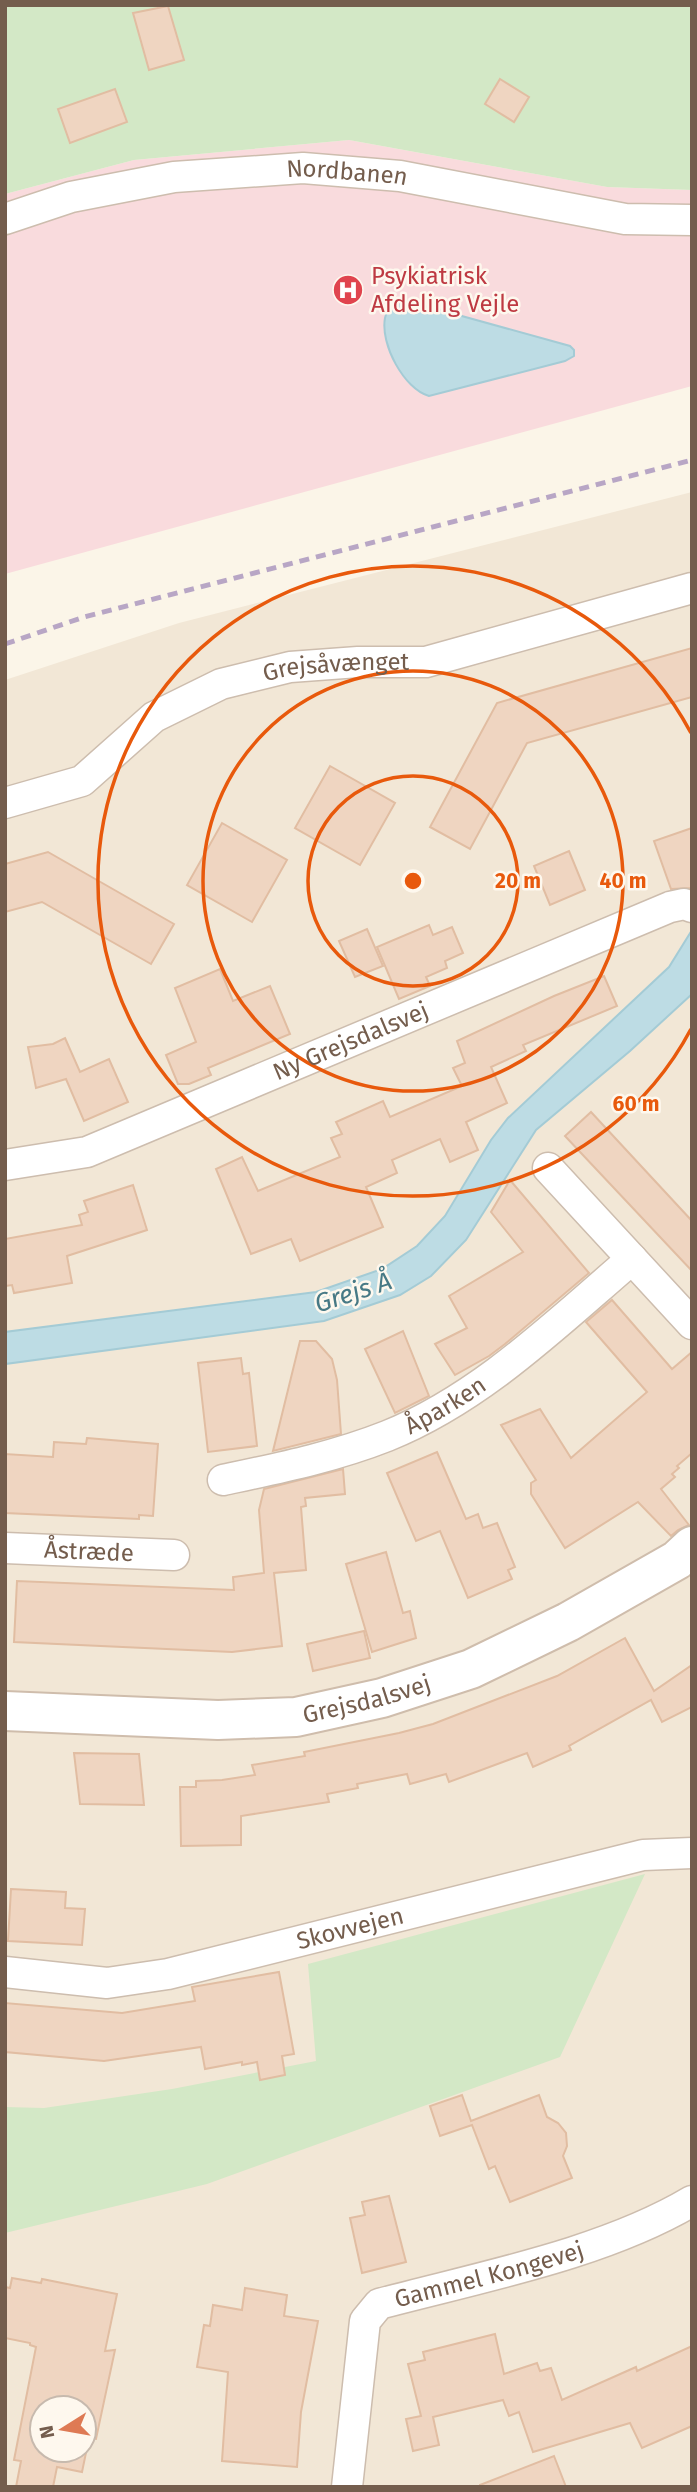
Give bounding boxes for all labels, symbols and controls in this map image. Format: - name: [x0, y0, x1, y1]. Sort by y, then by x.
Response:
- street label: Nordbanen: [285, 154, 410, 191]
- place label: Psykiatrisk Afdeling Vejle: [371, 262, 519, 318]
- hospital icon: Psykiatrisk Afdeling Vejle: [331, 273, 365, 307]
- street label: Grejsåvænget: [260, 648, 409, 687]
- text: 20 m: [495, 868, 541, 894]
- text: 40 m: [600, 868, 646, 894]
- centre of rings: [401, 869, 425, 893]
- street label: Ny Grejsdalsvej: [269, 996, 433, 1086]
- text: 60 m: [613, 1091, 659, 1117]
- water label: Grejs Å: [310, 1264, 396, 1320]
- street label: Åparken: [400, 1371, 491, 1440]
- street label: Åstræde: [43, 1535, 134, 1567]
- street label: Grejsdalsvej: [300, 1669, 434, 1729]
- street label: Skovvejen: [294, 1901, 407, 1955]
- street label: Gammel Kongevej: [392, 2236, 587, 2313]
- north arrow: [28, 2394, 98, 2464]
- text: N: [34, 2424, 59, 2441]

